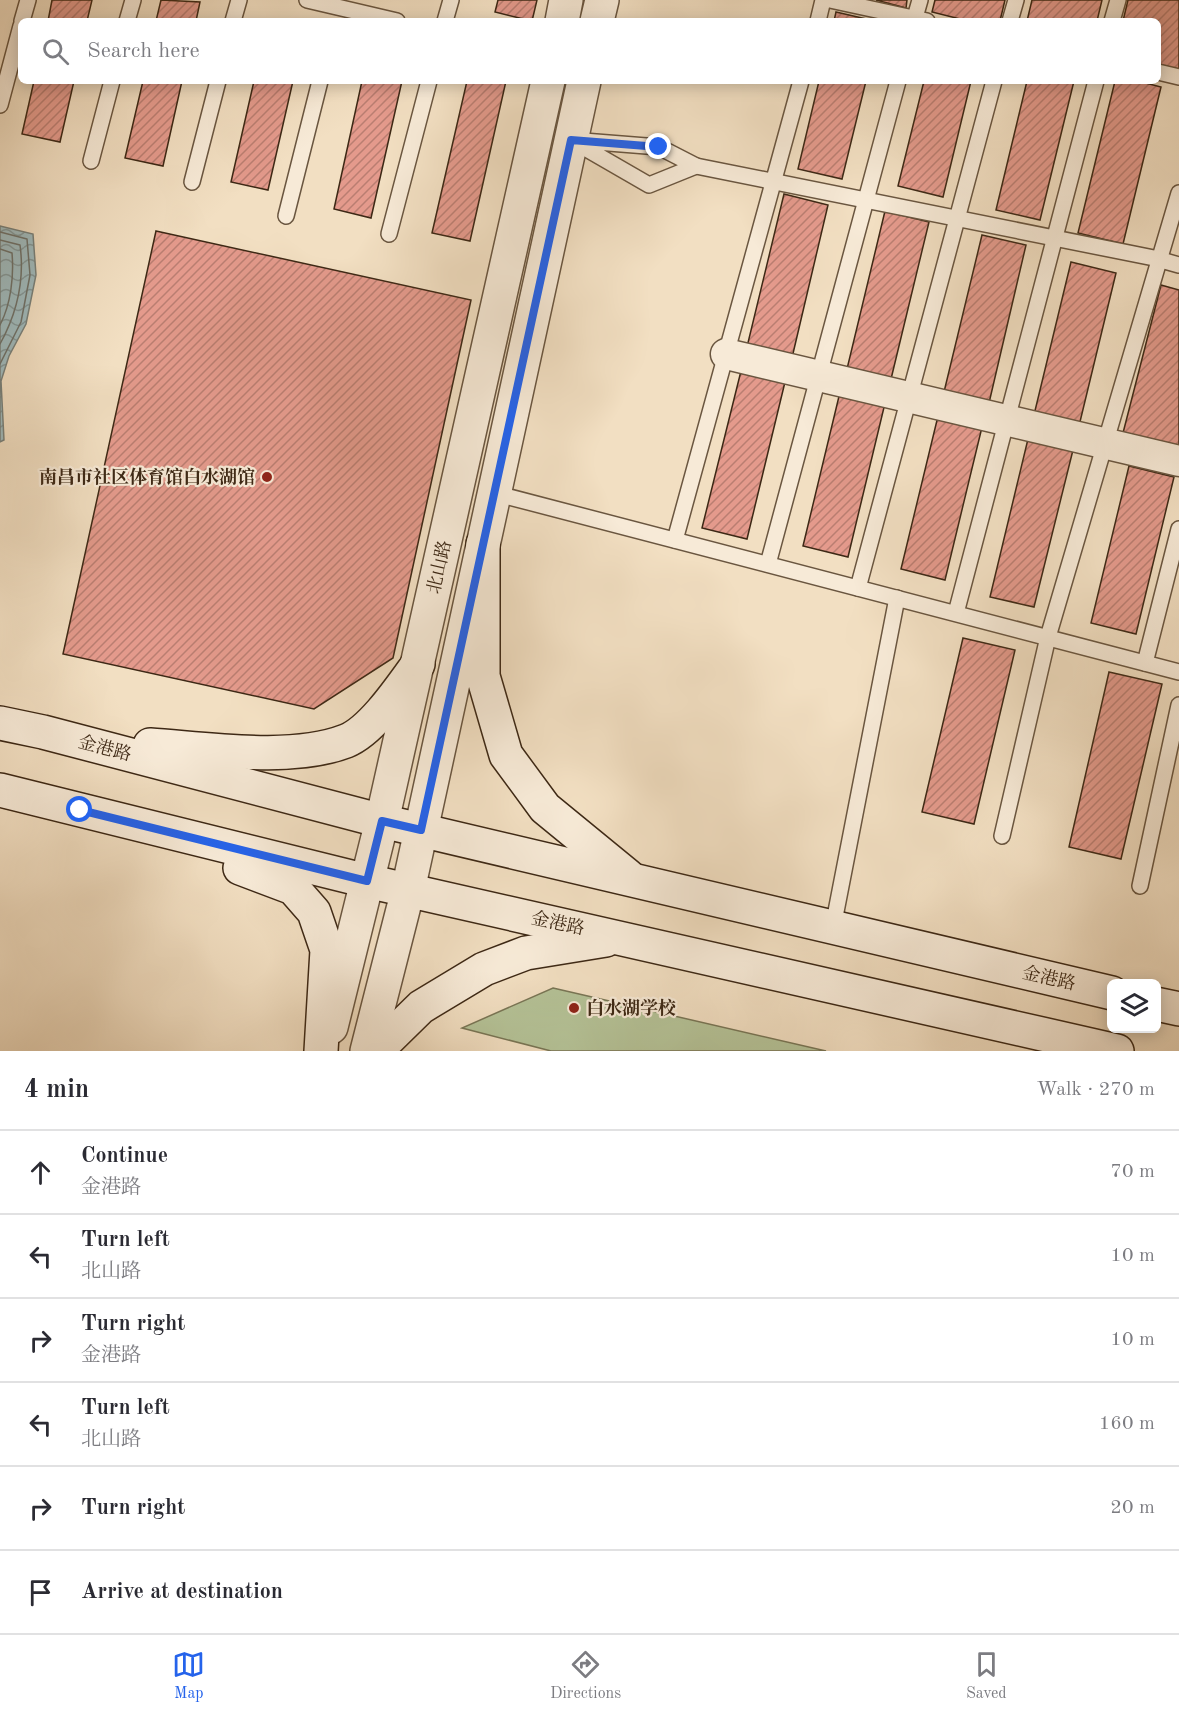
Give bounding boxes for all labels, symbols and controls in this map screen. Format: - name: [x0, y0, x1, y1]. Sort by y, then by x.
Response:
- search box: [18, 18, 1161, 84]
- icon: search: [39, 35, 72, 68]
- text: Search here: [87, 40, 200, 62]
- route end: [645, 133, 671, 159]
- place label: 南昌市社区体育馆白水湖馆: [39, 467, 255, 487]
- marker: 南昌市社区体育馆白水湖馆: [260, 470, 274, 484]
- street label: 北山路: [423, 538, 455, 596]
- street label: 金港路: [76, 731, 134, 765]
- route start: [66, 796, 92, 822]
- street label: 金港路: [530, 908, 586, 938]
- street label: 金港路: [1020, 962, 1078, 994]
- map controls: [1107, 979, 1161, 1033]
- button: layers: [1107, 979, 1161, 1033]
- place label: 白水湖学校: [586, 998, 676, 1018]
- marker: 白水湖学校: [567, 1001, 581, 1015]
- text: 4 min: [24, 1077, 89, 1103]
- text: Walk · 270 m: [1036, 1080, 1155, 1100]
- text: Continue: [81, 1145, 168, 1167]
- icon: ahead: [24, 1156, 57, 1189]
- text: 70 m: [1110, 1162, 1155, 1182]
- text: 金港路: [81, 1178, 141, 1198]
- text: Turn left: [81, 1229, 170, 1251]
- icon: left: [24, 1240, 57, 1273]
- text: 10 m: [1110, 1246, 1155, 1266]
- text: 北山路: [81, 1262, 141, 1282]
- text: Turn right: [81, 1313, 185, 1335]
- icon: right: [24, 1324, 57, 1357]
- text: 10 m: [1110, 1330, 1155, 1350]
- text: 金港路: [81, 1346, 141, 1366]
- text: Turn left: [81, 1397, 170, 1419]
- icon: left: [24, 1408, 57, 1441]
- text: 160 m: [1099, 1414, 1155, 1434]
- text: 北山路: [81, 1430, 141, 1450]
- icon: right: [24, 1492, 57, 1525]
- text: Turn right: [81, 1497, 185, 1519]
- text: 20 m: [1110, 1498, 1155, 1518]
- icon: arrive: [24, 1576, 57, 1609]
- text: Arrive at destination: [81, 1581, 283, 1603]
- tab: Map: [172, 1648, 205, 1704]
- tab: Directions: [550, 1648, 621, 1704]
- tab: Saved: [966, 1648, 1007, 1704]

